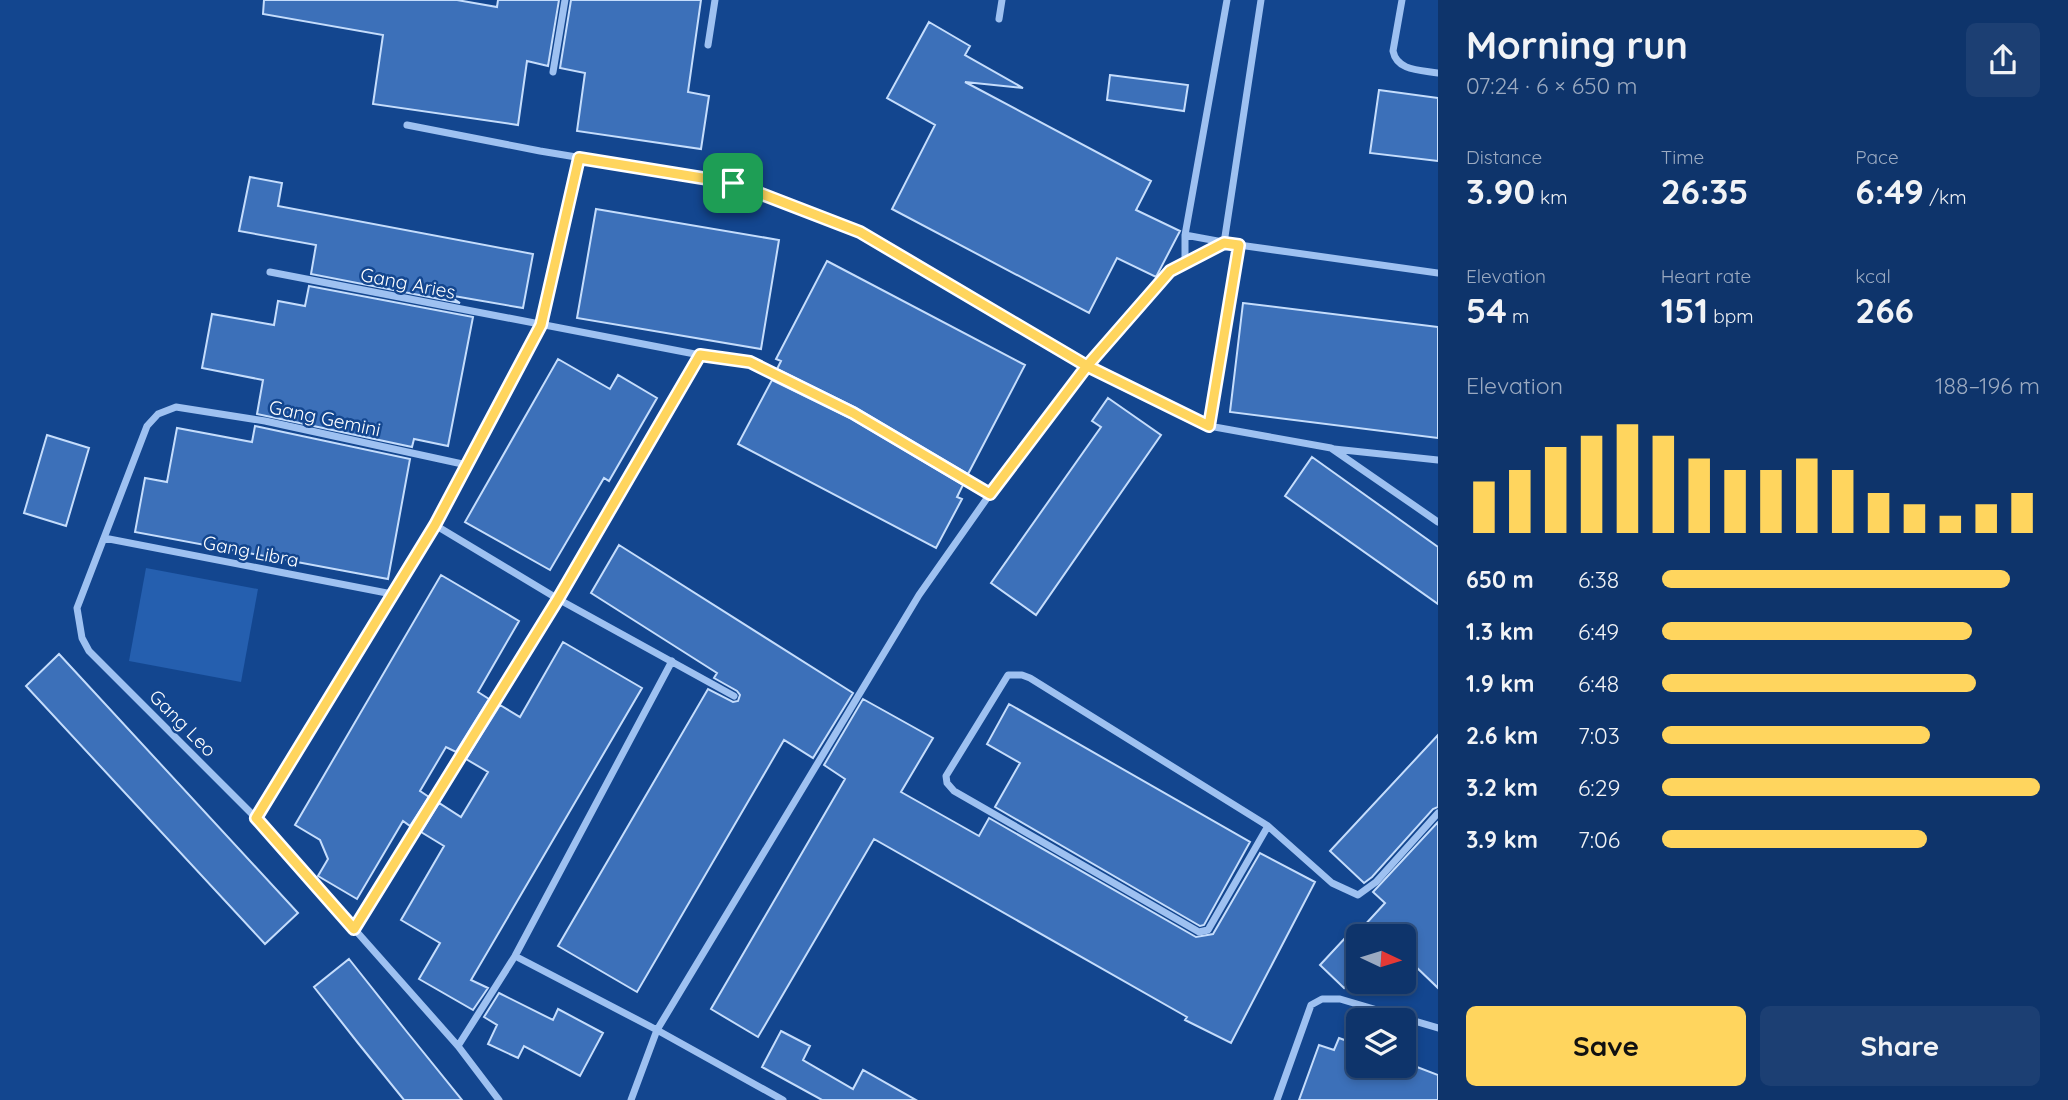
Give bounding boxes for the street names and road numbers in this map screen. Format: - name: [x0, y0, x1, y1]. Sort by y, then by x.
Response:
- street label: Gang Aries: [358, 262, 458, 304]
- street label: Gang Gemini: [267, 394, 383, 442]
- street label: Gang Libra: [201, 530, 301, 572]
- street label: Gang Leo: [144, 684, 222, 762]

